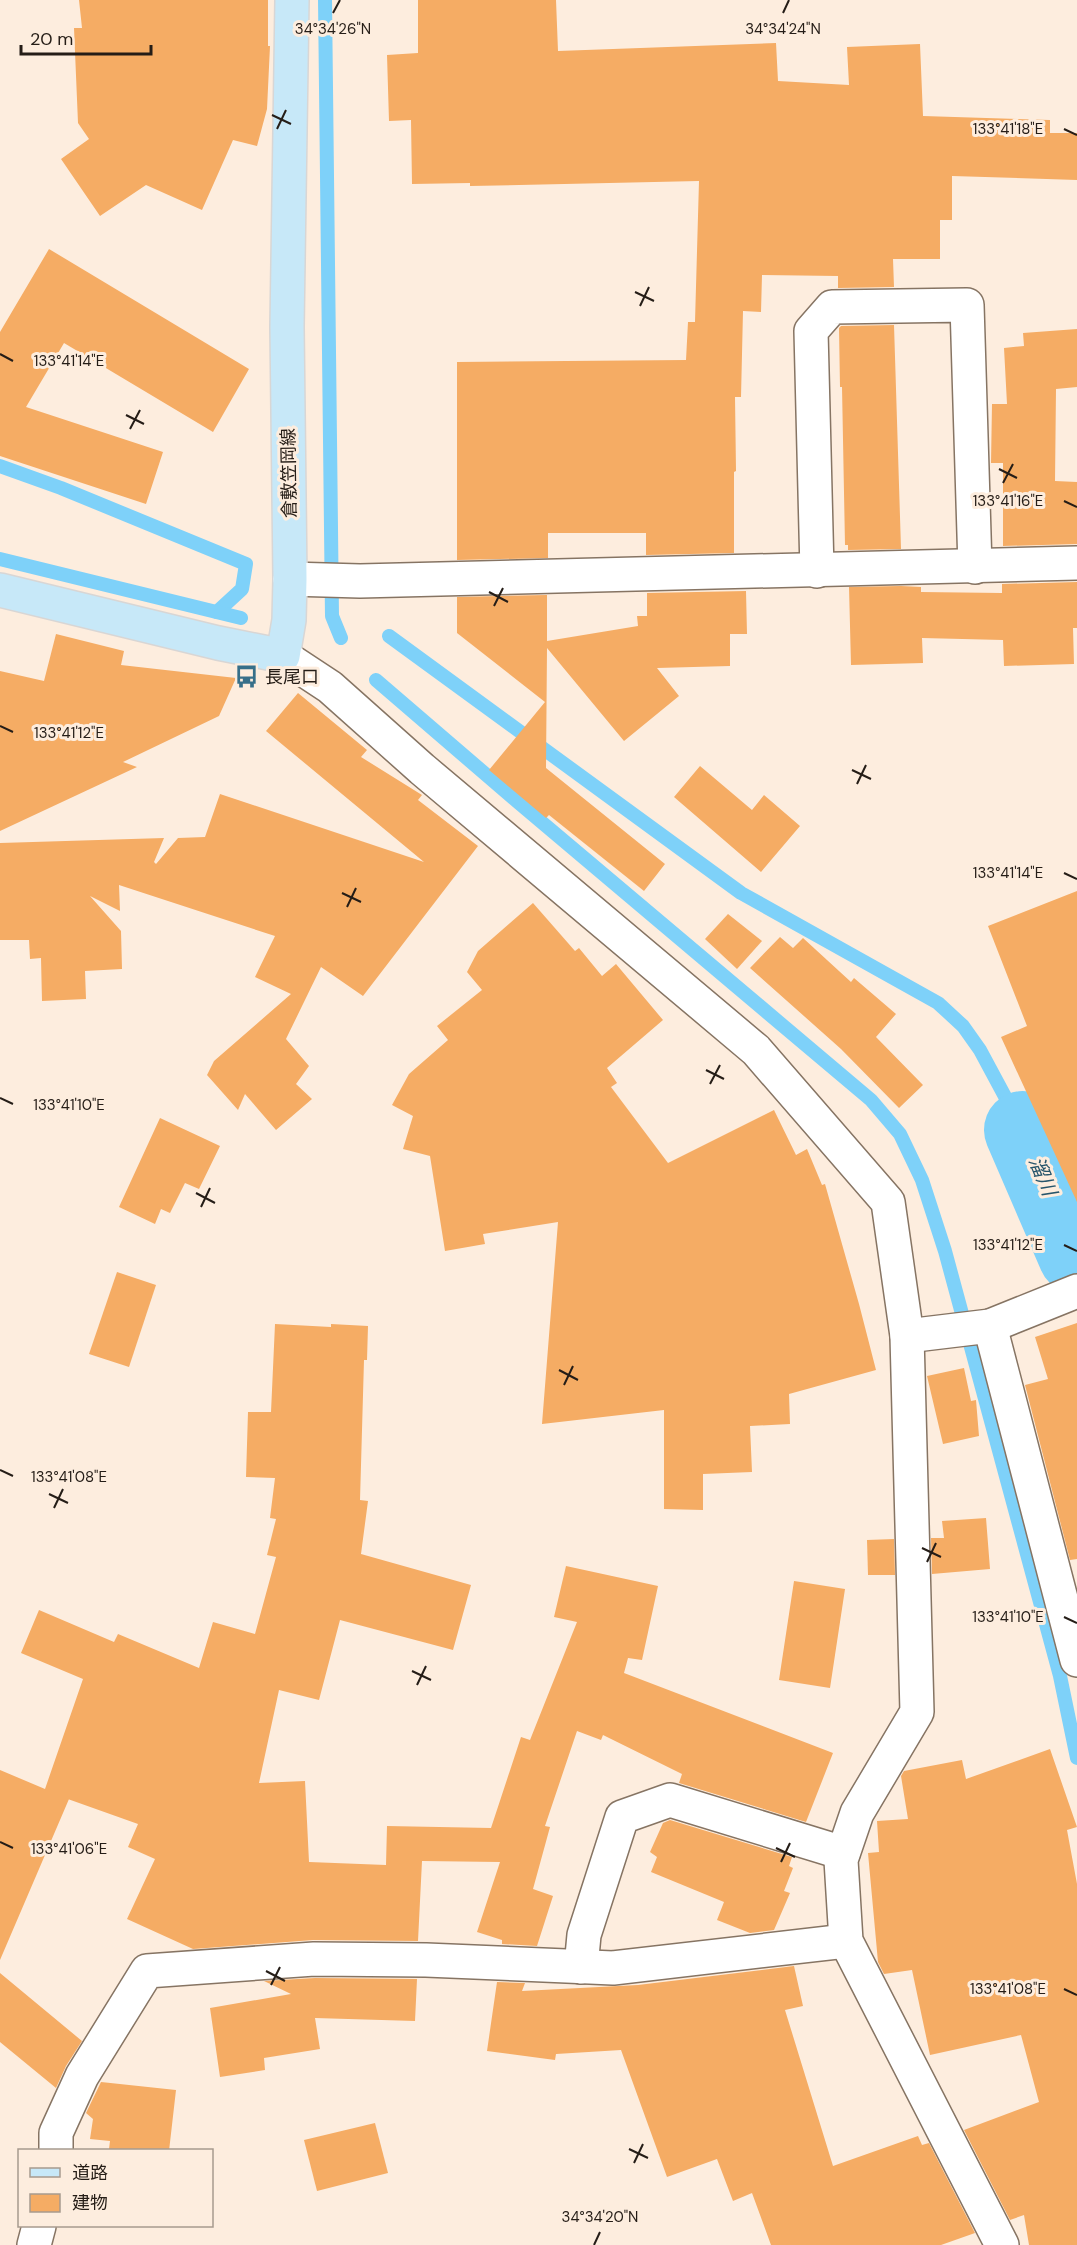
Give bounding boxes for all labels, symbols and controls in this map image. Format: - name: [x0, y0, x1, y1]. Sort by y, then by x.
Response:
- scale bar: [21, 18, 152, 56]
- text: 34°34'26"N: [295, 19, 371, 39]
- text: 34°34'24"N: [745, 19, 821, 39]
- text: 20 m: [30, 27, 73, 51]
- text: 133°41'18"E: [973, 119, 1043, 139]
- text: 133°41'14"E: [34, 351, 104, 371]
- street label: 倉敷笠岡線: [276, 428, 302, 518]
- text: 133°41'16"E: [973, 491, 1043, 511]
- bus stop icon: 長尾口: [234, 664, 260, 690]
- place label: 長尾口: [265, 665, 319, 689]
- text: 133°41'12"E: [34, 723, 104, 743]
- text: 133°41'14"E: [973, 863, 1043, 883]
- text: 133°41'10"E: [33, 1095, 105, 1115]
- water label: 溜川: [1023, 1153, 1064, 1201]
- text: 133°41'12"E: [973, 1235, 1043, 1255]
- text: 133°41'08"E: [31, 1467, 107, 1487]
- text: 133°41'10"E: [972, 1607, 1044, 1627]
- text: 133°41'06"E: [31, 1839, 107, 1859]
- text: 133°41'08"E: [970, 1979, 1046, 1999]
- legend: [18, 2149, 213, 2227]
- text: 道路: [72, 2161, 108, 2185]
- text: 建物: [72, 2191, 108, 2215]
- text: 34°34'20"N: [562, 2207, 638, 2227]

